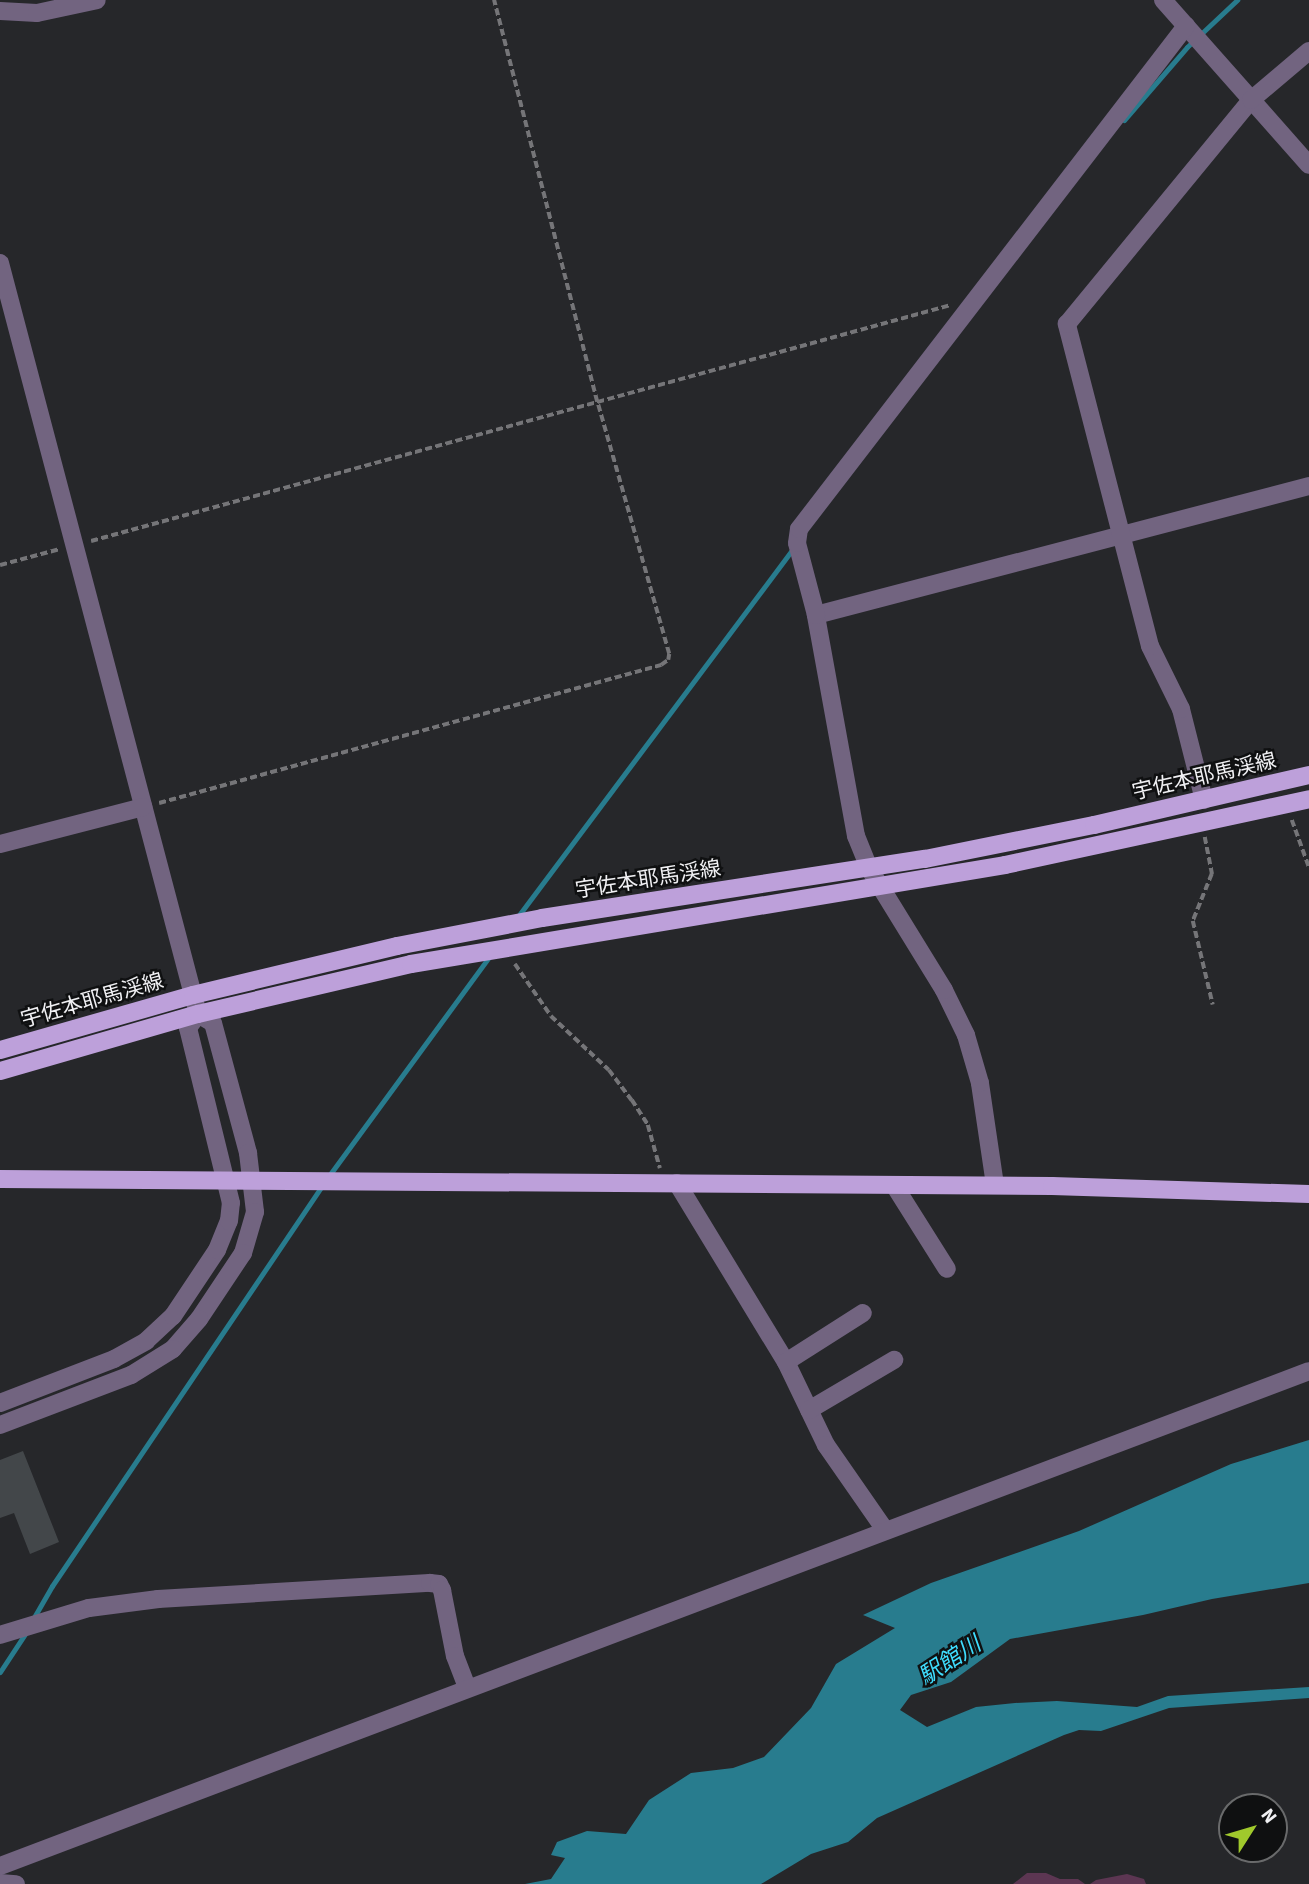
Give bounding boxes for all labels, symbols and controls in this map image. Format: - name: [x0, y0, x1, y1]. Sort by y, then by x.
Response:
- street label: 宇佐本耶馬渓線: [1130, 747, 1278, 805]
- street label: 宇佐本耶馬渓線: [573, 855, 723, 903]
- street label: 宇佐本耶馬渓線: [18, 968, 166, 1032]
- water label: 駅館川: [914, 1631, 986, 1691]
- north arrow: [1218, 1793, 1288, 1863]
- text: N: [1254, 1803, 1283, 1829]

